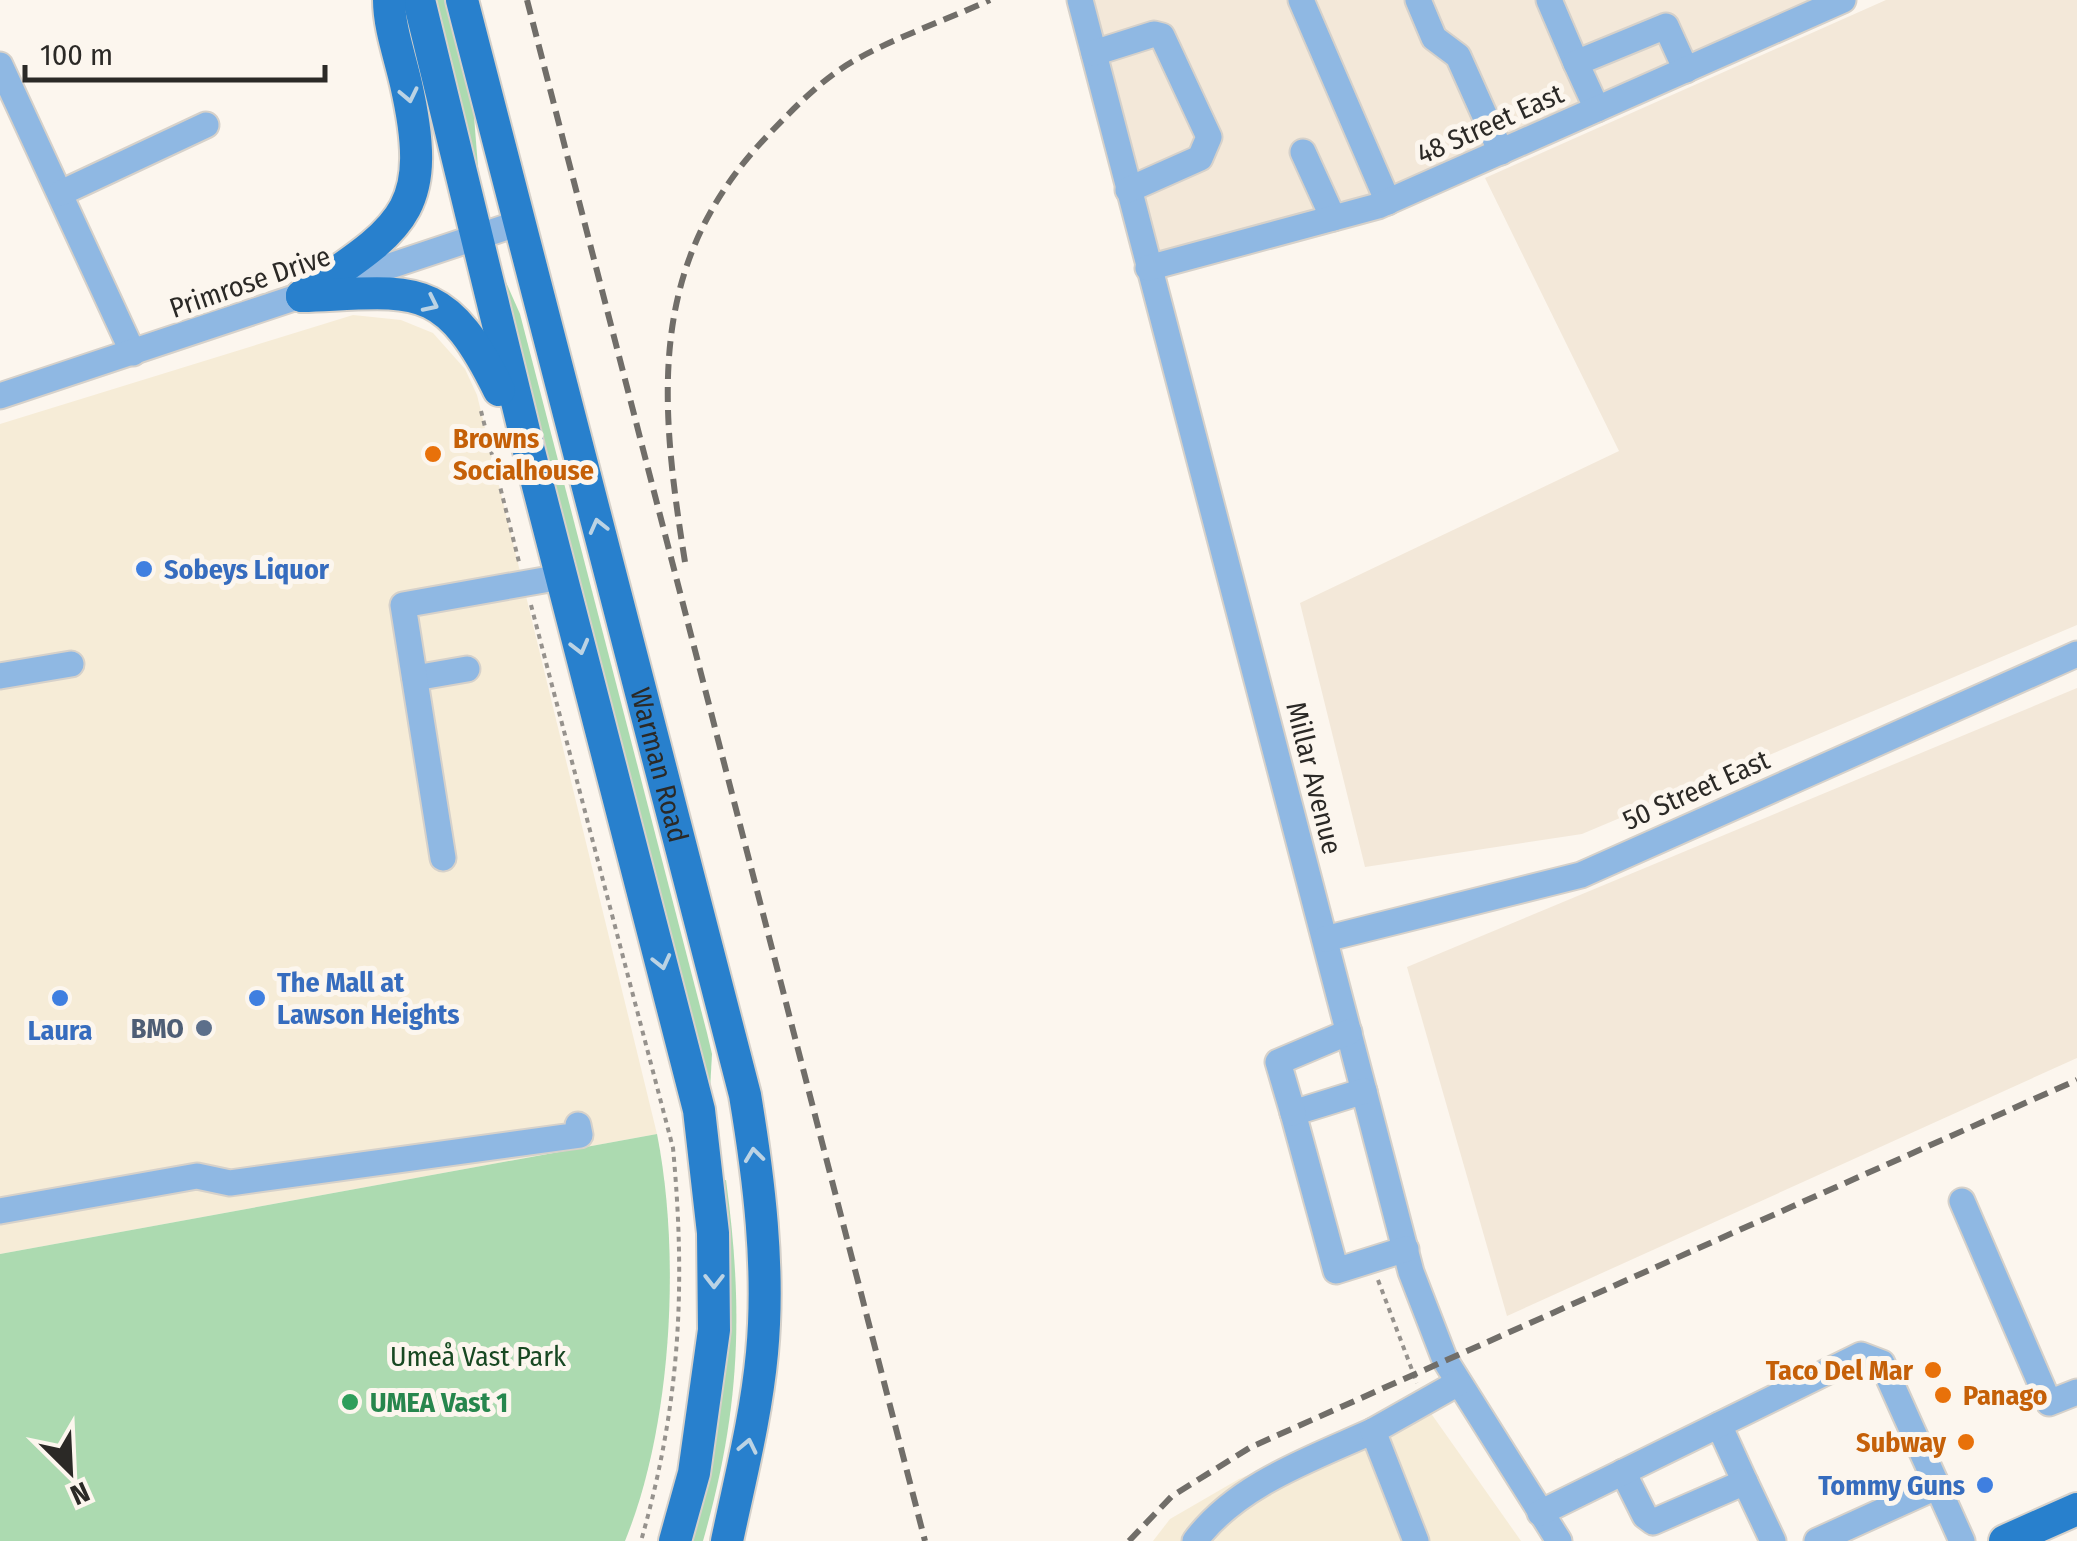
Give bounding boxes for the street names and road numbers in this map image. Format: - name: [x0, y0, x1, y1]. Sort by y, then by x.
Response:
- street label: 48 Street East: [1412, 77, 1569, 171]
- street label: Primrose Drive: [165, 239, 335, 325]
- street label: Warman Road: [624, 684, 695, 846]
- street label: Millar Avenue: [1279, 698, 1349, 858]
- street label: 50 Street East: [1618, 743, 1775, 837]

